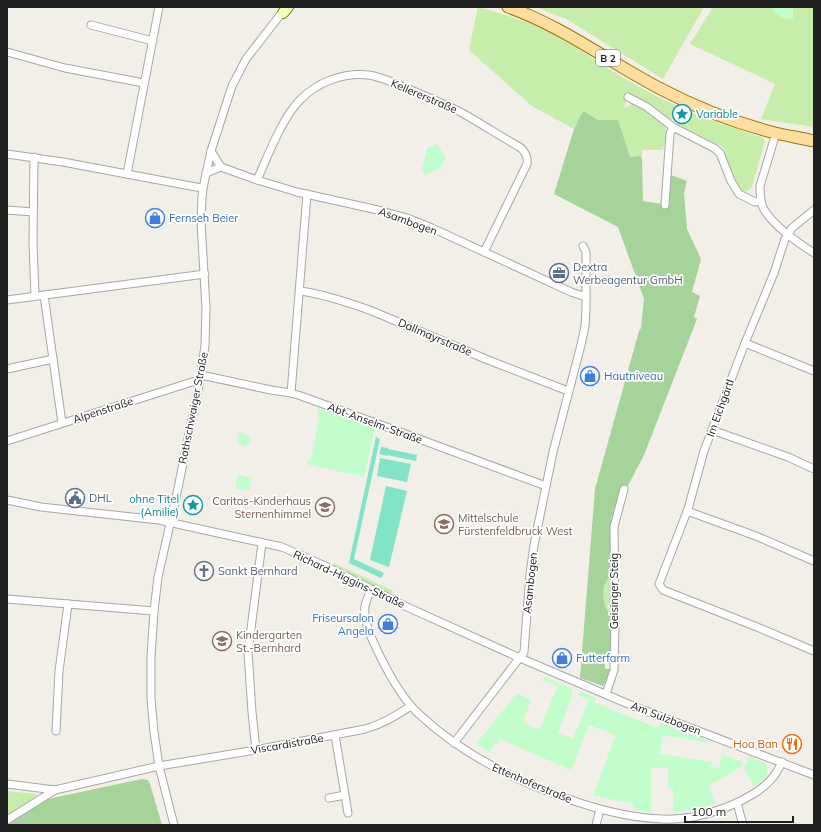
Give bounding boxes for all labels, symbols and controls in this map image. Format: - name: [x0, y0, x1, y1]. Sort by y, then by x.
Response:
- road number: B 2: [596, 50, 620, 66]
- street label: Kellererstraße: [389, 76, 459, 116]
- place icon: Variable: [671, 103, 693, 125]
- place label: Variable: [696, 107, 738, 121]
- street label: Asambogen: [377, 204, 439, 238]
- shop icon: Fernseh Beier: [144, 207, 166, 229]
- place label: Fernseh Beier: [169, 211, 238, 225]
- place label: Dextra Werbeagentur GmbH: [573, 260, 683, 287]
- office icon: Dextra Werbeagentur GmbH: [548, 262, 570, 284]
- street label: Dallmayrstraße: [396, 315, 474, 359]
- street label: Rothschwaiger Straße: [175, 351, 211, 465]
- shop icon: Hautniveau: [579, 365, 601, 387]
- place label: Hautniveau: [604, 369, 663, 383]
- street label: Im Eichgärtl: [703, 377, 737, 439]
- street label: Alpenstraße: [71, 394, 135, 426]
- street label: Abt-Anselm-Straße: [326, 399, 424, 447]
- public building icon: DHL: [64, 487, 86, 509]
- place label: DHL: [89, 491, 112, 505]
- place label: ohne Titel (Amilie): [129, 492, 179, 519]
- place icon: ohne Titel (Amilie): [182, 494, 204, 516]
- place label: Caritas-Kinderhaus Sternenhimmel: [212, 494, 311, 521]
- school or university icon: Caritas-Kinderhaus Sternenhimmel: [314, 496, 336, 518]
- place label: Mittelschule Fürstenfeldbruck West: [458, 511, 573, 538]
- school or university icon: Mittelschule Fürstenfeldbruck West: [433, 513, 455, 535]
- street label: Richard-Higgins-Straße: [291, 547, 407, 611]
- street label: Asambogen: [520, 552, 540, 614]
- street label: Geisinger Steig: [607, 553, 621, 629]
- church icon: Sankt Bernhard: [193, 560, 215, 582]
- place label: Sankt Bernhard: [218, 564, 298, 578]
- place label: Friseursalon Angela: [312, 611, 374, 638]
- shop icon: Friseursalon Angela: [377, 613, 399, 635]
- place label: Kindergarten St.-Bernhard: [236, 628, 302, 655]
- school or university icon: Kindergarten St.-Bernhard: [211, 630, 233, 652]
- shop icon: Futterfarm: [551, 647, 573, 669]
- place label: Futterfarm: [576, 651, 630, 665]
- street label: Am Sulzbogen: [629, 698, 703, 738]
- street label: Viscardistraße: [250, 731, 324, 757]
- restaurant icon: Hoa Ban: [781, 733, 803, 755]
- place label: Hoa Ban: [733, 737, 778, 751]
- street label: Ettenhoferstraße: [490, 760, 574, 806]
- scale bar: [685, 798, 793, 824]
- text: 100 m: [691, 804, 726, 819]

